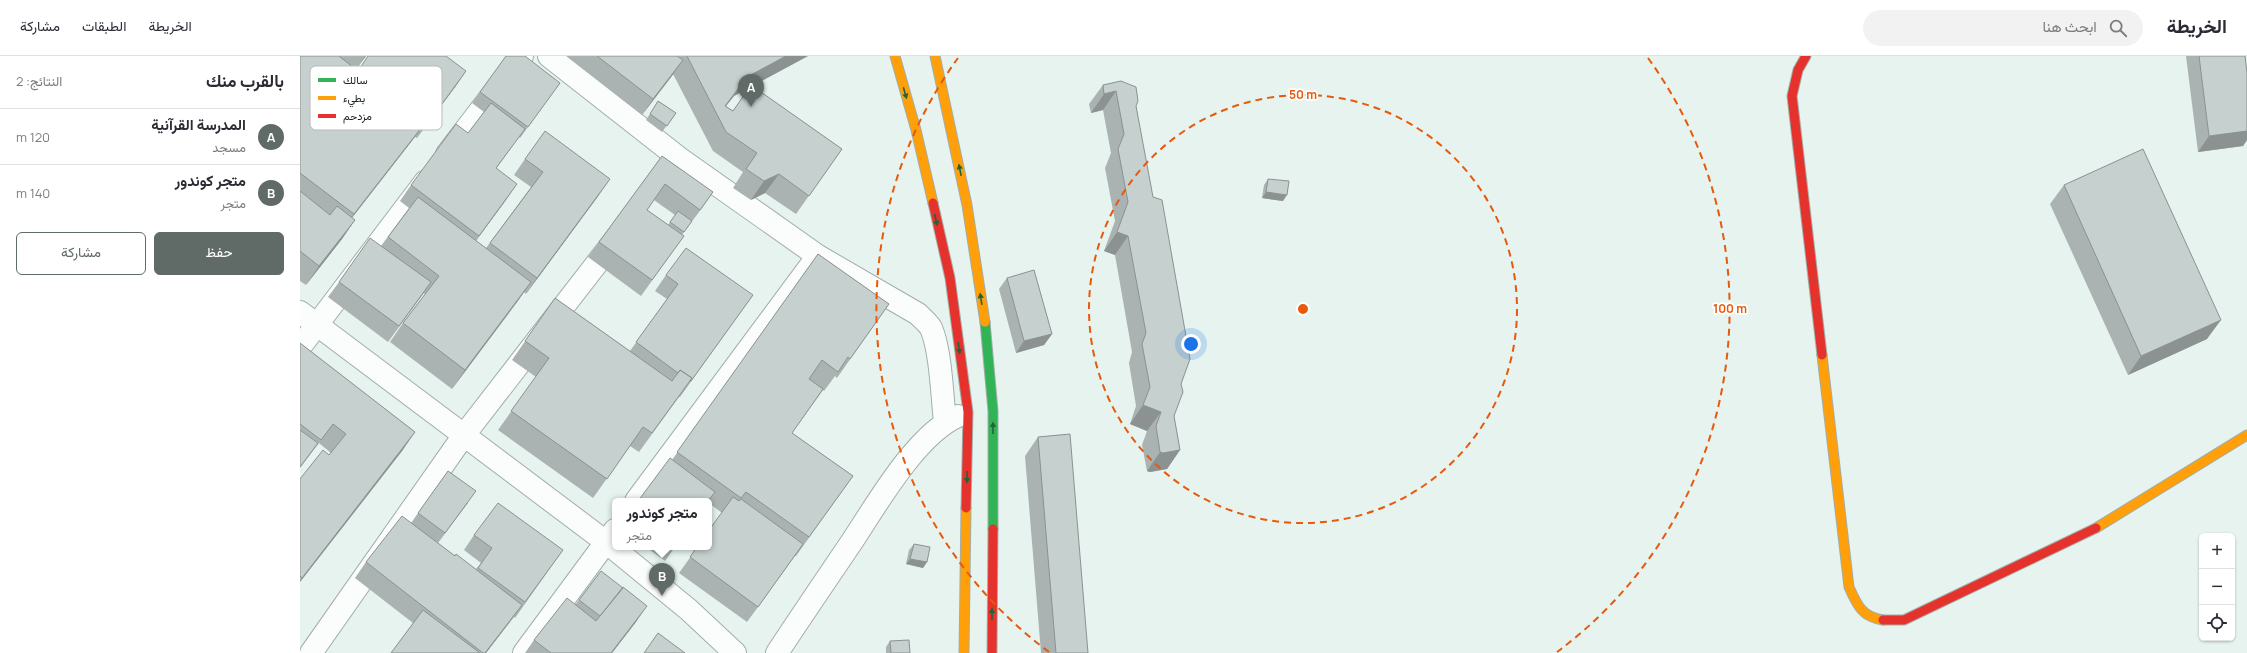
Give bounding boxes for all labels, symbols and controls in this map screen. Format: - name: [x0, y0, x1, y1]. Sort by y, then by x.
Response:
- search box: [1863, 10, 2143, 46]
- text: الخريطة: [2167, 13, 2227, 39]
- text: مشاركة: [20, 16, 60, 35]
- text: الطبقات: [82, 16, 126, 35]
- text: الخريطة: [148, 16, 192, 35]
- text: ابحث هنا: [2042, 16, 2097, 37]
- icon: search: [2107, 17, 2129, 39]
- legend: [310, 66, 442, 130]
- text: بالقرب منك: [206, 69, 284, 92]
- text: النتائج: 2: [16, 72, 62, 90]
- text: سالك: [343, 72, 368, 87]
- pin: A: [738, 74, 764, 107]
- text: 50 m: [1289, 86, 1317, 103]
- one-way arrow: [902, 88, 908, 100]
- text: بطيء: [343, 90, 365, 108]
- text: مزدحم: [343, 108, 372, 124]
- text: المدرسة القرآنية: [151, 114, 246, 135]
- text: 120 m: [16, 128, 50, 146]
- text: A: [267, 128, 275, 146]
- text: مسجد: [212, 138, 246, 156]
- one-way arrow: [957, 164, 963, 177]
- text: متجر كوندور: [175, 170, 246, 191]
- text: 140 m: [16, 184, 50, 202]
- text: B: [267, 184, 275, 202]
- text: متجر: [221, 194, 246, 212]
- one-way arrow: [934, 214, 940, 226]
- button: مشاركة: [16, 232, 146, 275]
- button: حفظ: [154, 232, 284, 275]
- one-way arrow: [978, 293, 984, 305]
- text: 100 m: [1713, 300, 1747, 317]
- centre of rings: [1296, 302, 1310, 316]
- your location: [1181, 334, 1201, 354]
- one-way arrow: [956, 341, 962, 354]
- one-way arrow: [990, 421, 996, 434]
- one-way arrow: [964, 471, 970, 484]
- popup: [612, 498, 712, 550]
- text: متجر كوندور: [626, 502, 698, 523]
- text: متجر: [626, 526, 652, 544]
- map controls: [2199, 533, 2235, 641]
- button: +: [2199, 533, 2235, 569]
- pin: B: [649, 563, 675, 596]
- button: −: [2199, 569, 2235, 605]
- button: locate: [2199, 605, 2235, 641]
- one-way arrow: [989, 607, 995, 620]

